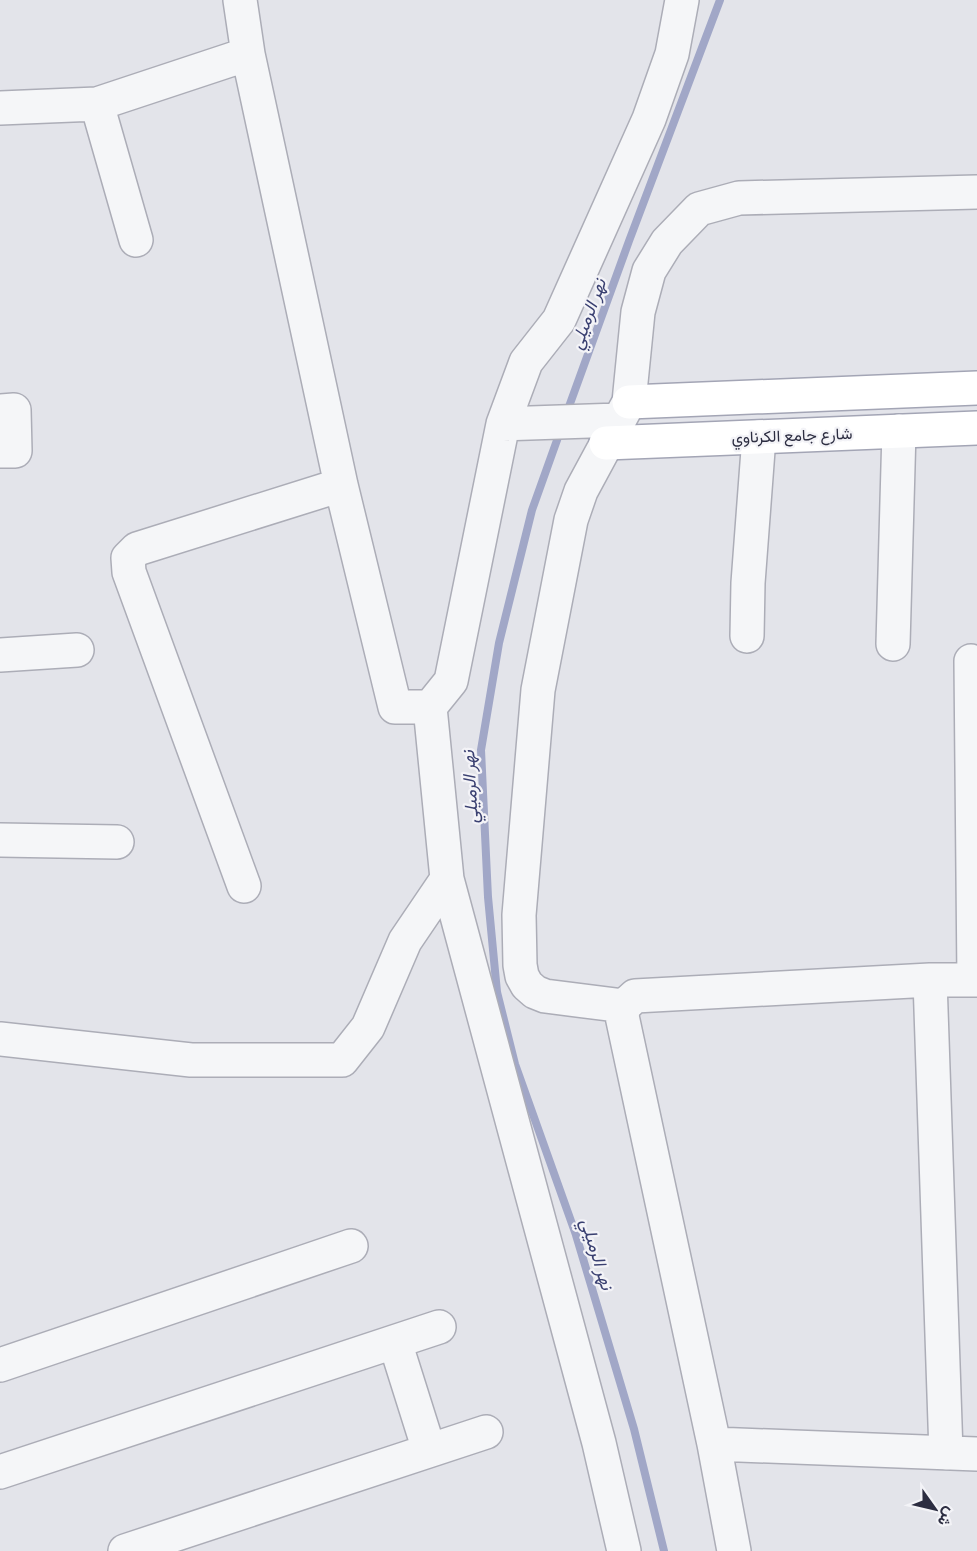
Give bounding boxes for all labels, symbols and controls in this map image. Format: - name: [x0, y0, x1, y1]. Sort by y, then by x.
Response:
- water label: نهر الرميلي: [565, 275, 615, 354]
- street label: شارع جامع الكرناوي: [731, 424, 853, 451]
- water label: نهر الرميلي: [457, 749, 487, 824]
- water label: نهر الرميلي: [572, 1216, 619, 1294]
- north arrow: [905, 1479, 965, 1539]
- text: ش: [933, 1503, 960, 1530]

